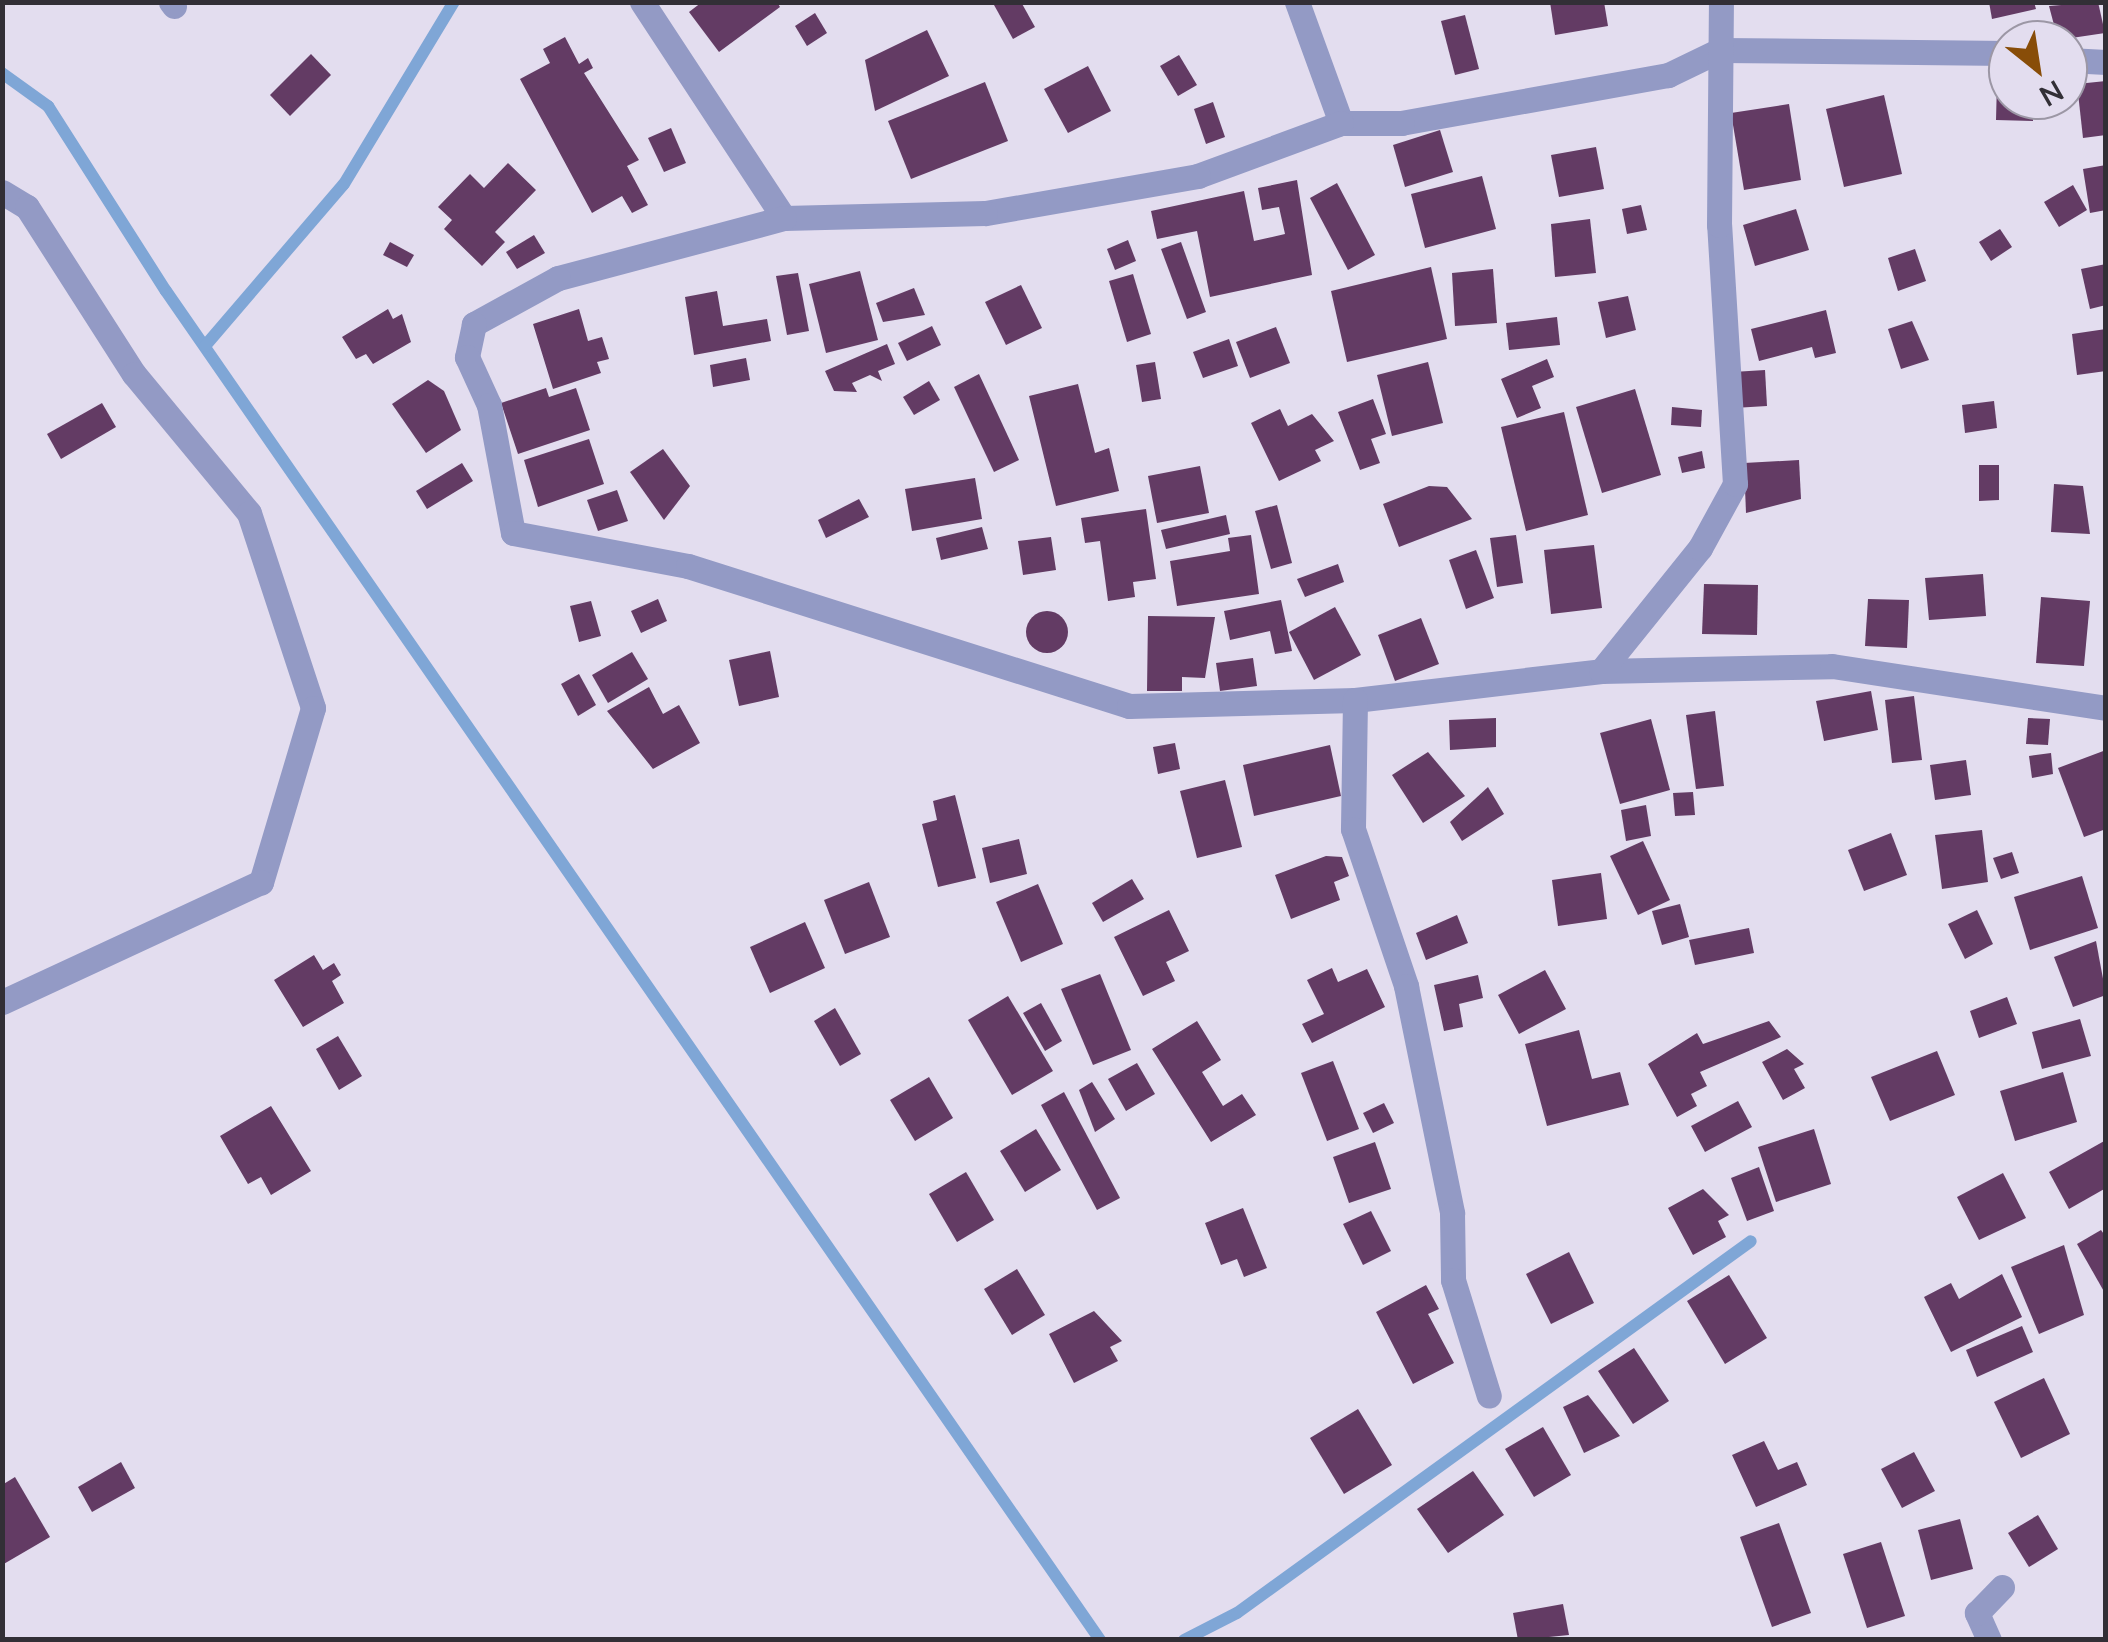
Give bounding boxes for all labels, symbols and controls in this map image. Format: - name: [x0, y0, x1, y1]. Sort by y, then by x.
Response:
- north arrow: [1988, 20, 2088, 120]
- text: N: [2034, 74, 2070, 114]

